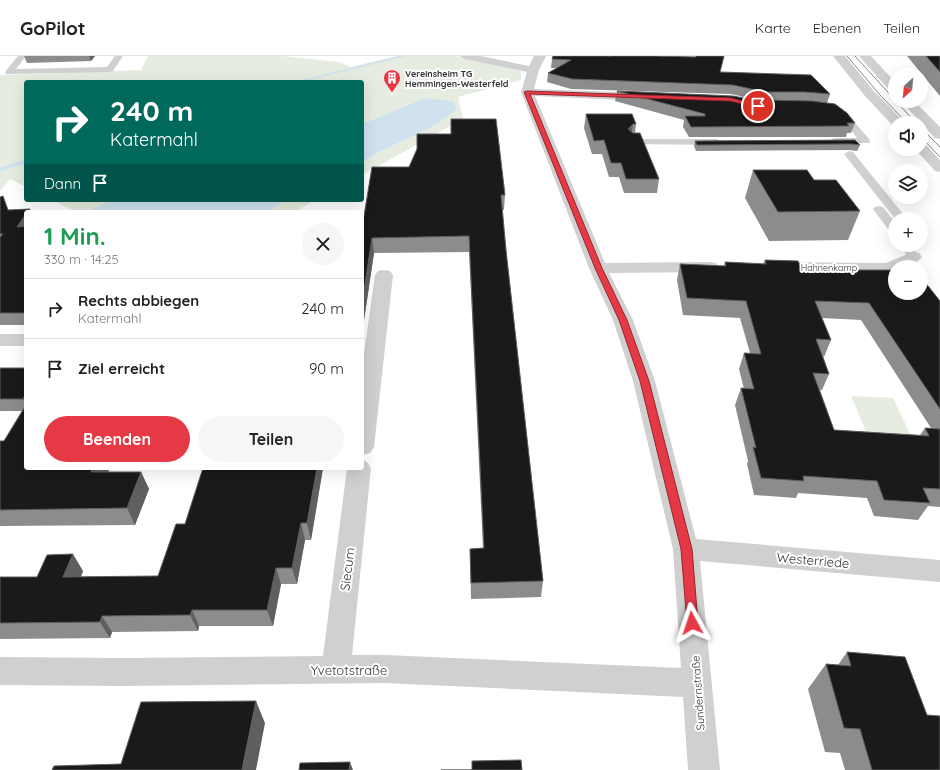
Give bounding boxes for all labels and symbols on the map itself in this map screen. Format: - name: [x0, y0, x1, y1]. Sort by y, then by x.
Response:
- building icon: Vereinsheim TG Hemmingen-Westerfeld: [382, 68, 402, 93]
- place label: Vereinsheim TG Hemmingen-Westerfeld: [405, 68, 509, 89]
- north arrow: [888, 68, 928, 108]
- pin: [741, 89, 775, 123]
- street label: Hahnenkamp: [801, 262, 858, 273]
- street label: Siecum: [336, 546, 358, 592]
- street label: Westerriede: [776, 549, 850, 571]
- position arrow: [671, 602, 713, 644]
- street label: Sundernstraße: [688, 655, 708, 731]
- street label: Yvetotstraße: [311, 662, 387, 678]

